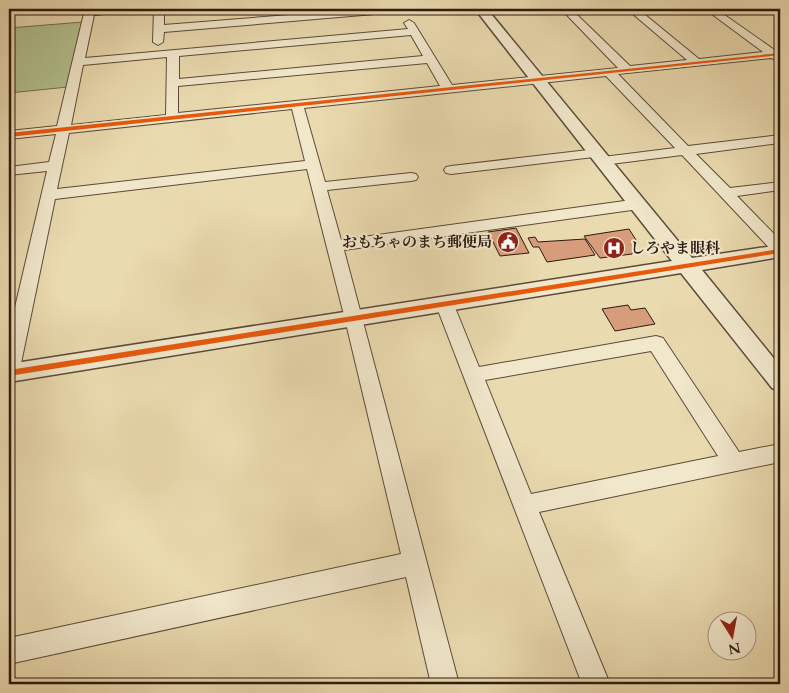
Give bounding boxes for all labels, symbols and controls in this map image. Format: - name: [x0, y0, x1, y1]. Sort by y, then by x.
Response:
- public building icon: おもちゃのまち郵便局: [496, 230, 520, 254]
- place label: おもちゃのまち郵便局: [342, 232, 492, 252]
- hospital icon: しろやま眼科: [602, 236, 626, 260]
- place label: しろやま眼科: [630, 238, 720, 258]
- north arrow: [706, 610, 756, 660]
- text: N: [727, 638, 742, 659]

